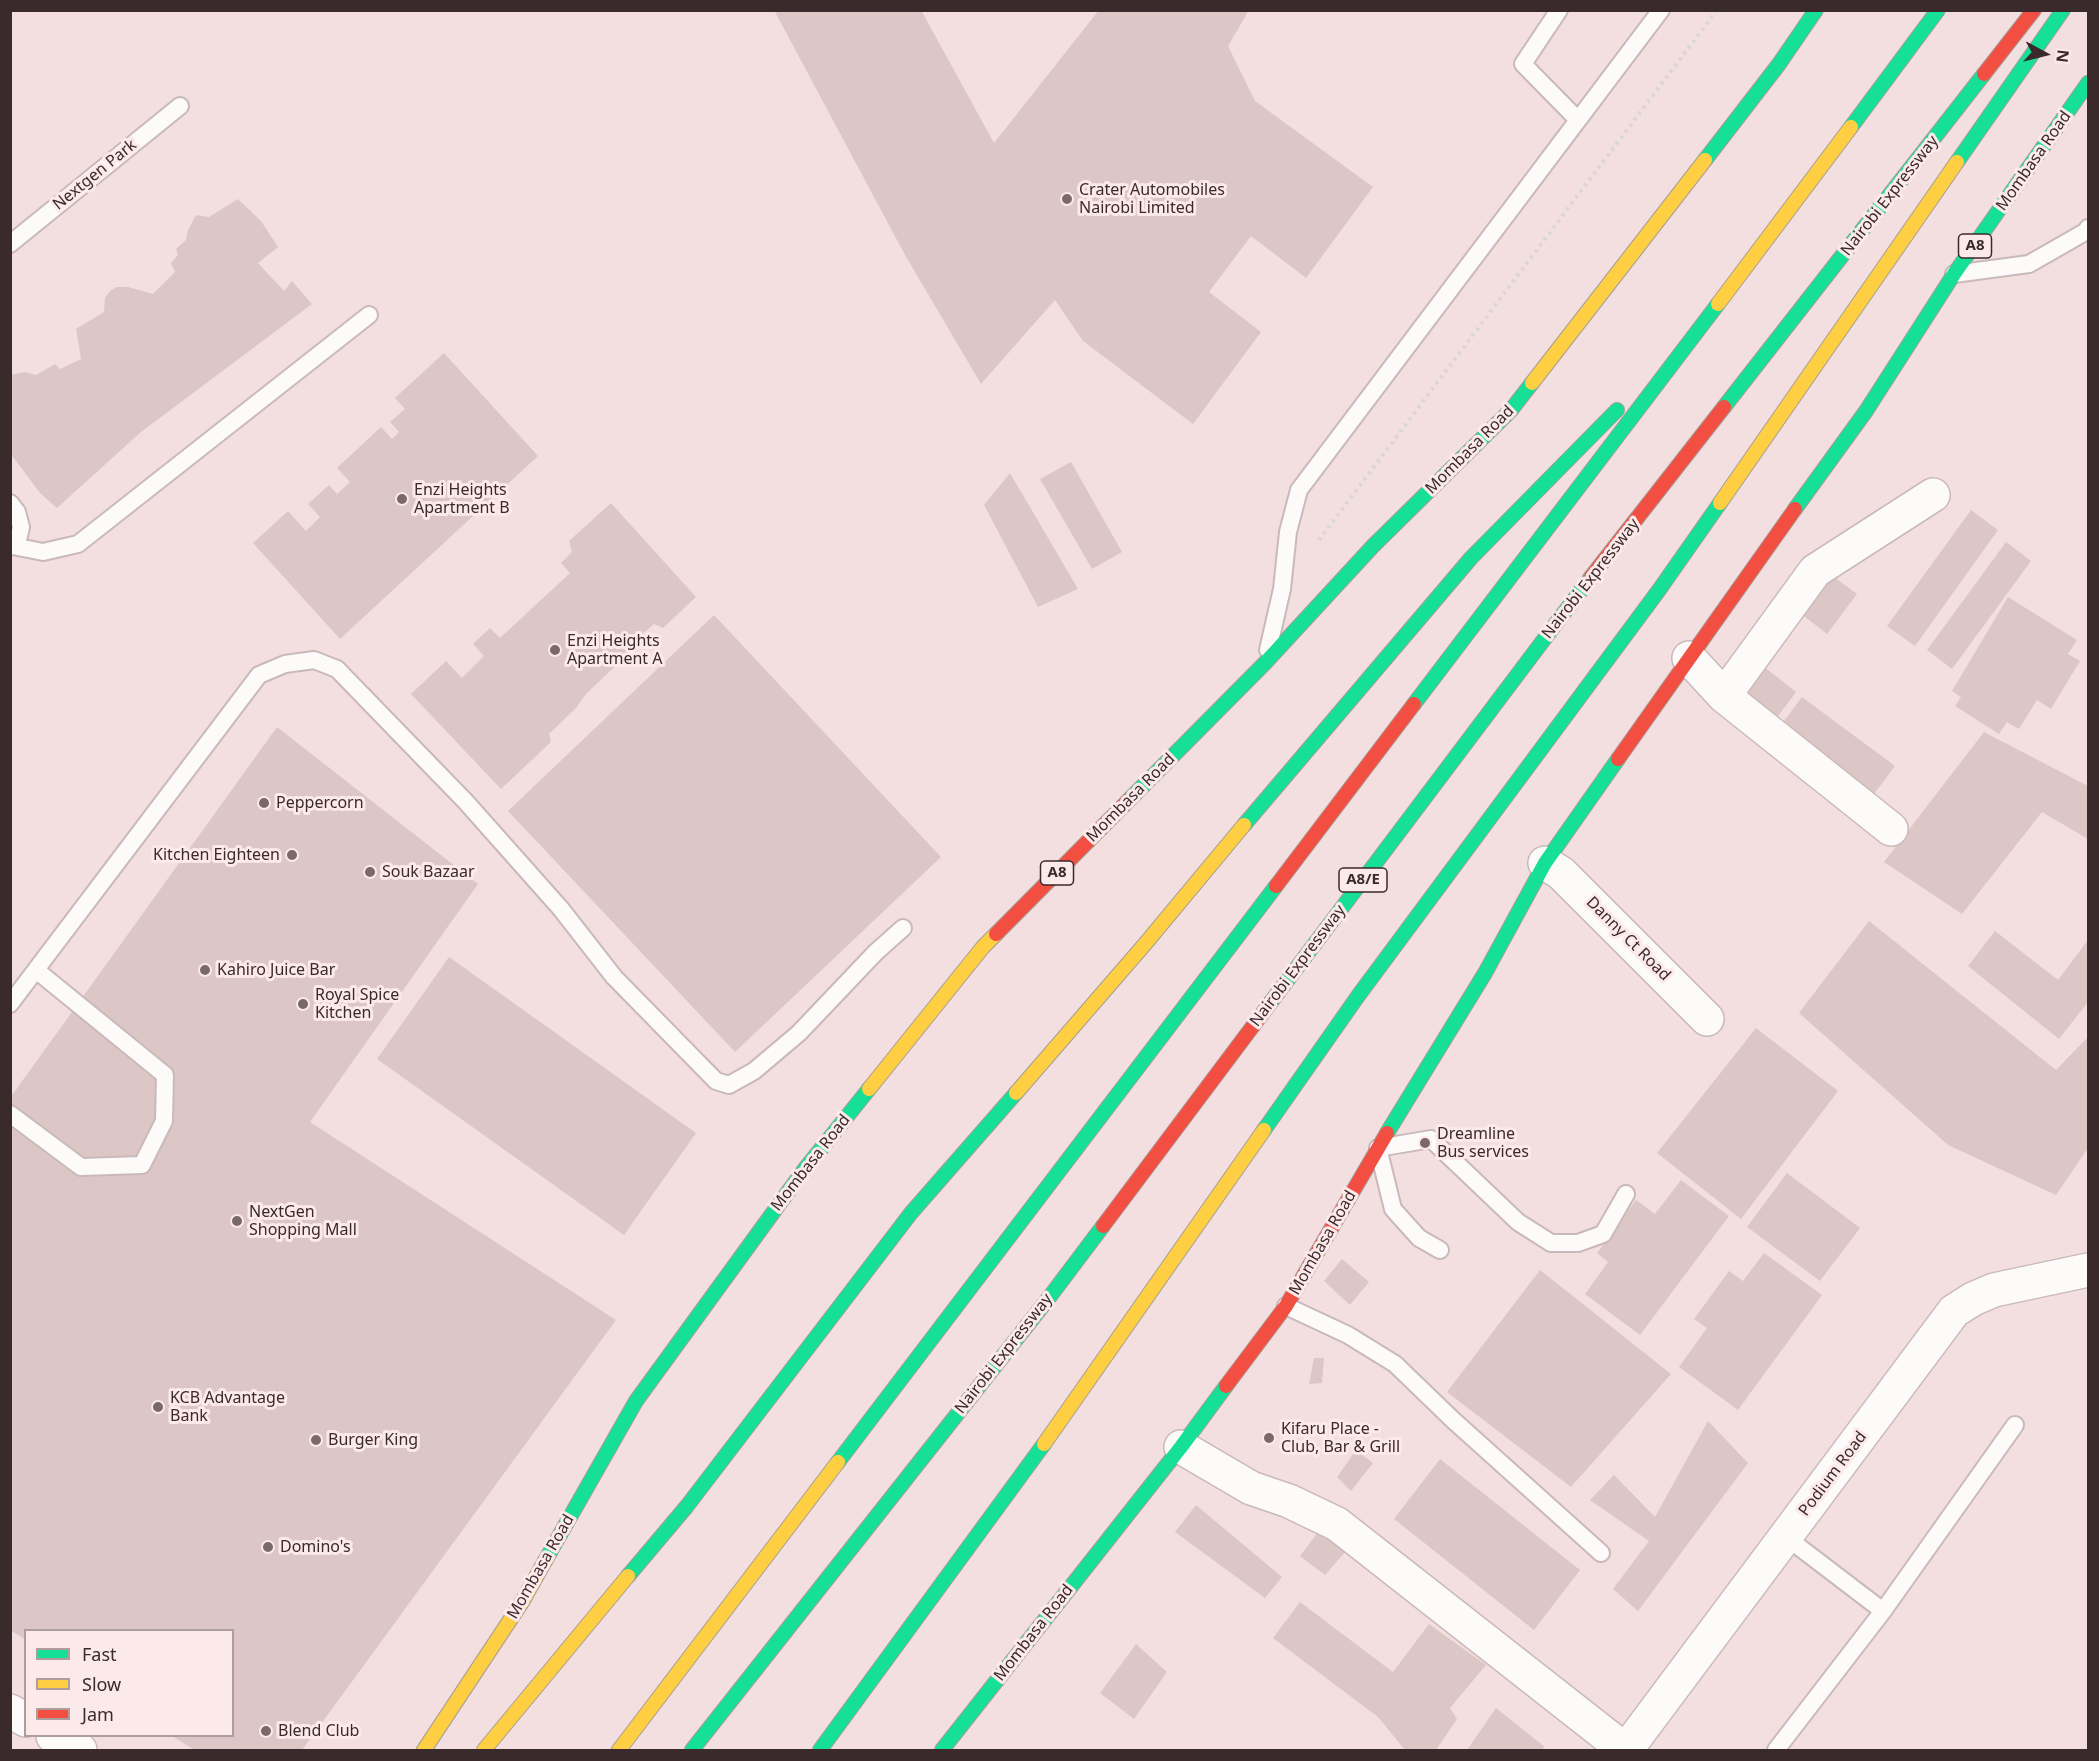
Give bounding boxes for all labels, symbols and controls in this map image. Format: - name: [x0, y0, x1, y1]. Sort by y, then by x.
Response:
- north arrow: [2015, 24, 2075, 84]
- text: N: [2051, 48, 2075, 64]
- street label: Mombasa Road: [1993, 107, 2075, 215]
- street label: Nairobi Expressway: [1837, 132, 1943, 260]
- street label: Nextgen Park: [49, 135, 141, 215]
- place label: Crater Automobiles Nairobi Limited: [1079, 180, 1225, 218]
- marker: Crater Automobiles Nairobi Limited: [1060, 192, 1074, 206]
- road number: A8: [1958, 234, 1992, 258]
- street label: Mombasa Road: [1422, 402, 1518, 498]
- place label: Enzi Heights Apartment B: [414, 480, 510, 518]
- marker: Enzi Heights Apartment B: [395, 492, 409, 506]
- street label: Nairobi Expressway: [1538, 515, 1644, 643]
- place label: Enzi Heights Apartment A: [567, 631, 662, 669]
- marker: Enzi Heights Apartment A: [548, 643, 562, 657]
- street label: Mombasa Road: [1083, 750, 1179, 846]
- place label: Peppercorn: [276, 793, 364, 813]
- marker: Peppercorn: [257, 796, 271, 810]
- place label: Kitchen Eighteen: [153, 845, 280, 865]
- marker: Kitchen Eighteen: [285, 848, 299, 862]
- road number: A8: [1040, 861, 1074, 885]
- place label: Souk Bazaar: [382, 862, 475, 882]
- marker: Souk Bazaar: [363, 865, 377, 879]
- road number: A8/E: [1339, 868, 1387, 892]
- street label: Danny Ct Road: [1582, 893, 1674, 985]
- street label: Nairobi Expressway: [1246, 902, 1350, 1030]
- place label: Kahiro Juice Bar: [217, 960, 335, 980]
- marker: Kahiro Juice Bar: [198, 963, 212, 977]
- place label: Royal Spice Kitchen: [315, 985, 399, 1023]
- marker: Royal Spice Kitchen: [296, 997, 310, 1011]
- street label: Mombasa Road: [767, 1111, 855, 1215]
- place label: Dreamline Bus services: [1437, 1124, 1529, 1162]
- marker: Dreamline Bus services: [1418, 1136, 1432, 1150]
- street label: Mombasa Road: [1285, 1187, 1361, 1299]
- place label: NextGen Shopping Mall: [249, 1202, 357, 1240]
- marker: NextGen Shopping Mall: [230, 1214, 244, 1228]
- street label: Nairobi Expressway: [951, 1290, 1057, 1418]
- place label: KCB Advantage Bank: [170, 1388, 285, 1426]
- marker: KCB Advantage Bank: [151, 1400, 165, 1414]
- place label: Kifaru Place - Club, Bar & Grill: [1281, 1419, 1400, 1457]
- street label: Podium Road: [1795, 1428, 1871, 1520]
- place label: Burger King: [328, 1430, 418, 1450]
- marker: Kifaru Place - Club, Bar & Grill: [1262, 1431, 1276, 1445]
- marker: Burger King: [309, 1433, 323, 1447]
- street label: Mombasa Road: [503, 1511, 579, 1623]
- place label: Domino's: [280, 1537, 351, 1557]
- marker: Domino's: [261, 1540, 275, 1554]
- street label: Mombasa Road: [990, 1581, 1078, 1685]
- legend: [24, 1629, 234, 1737]
- text: Fast: [82, 1642, 117, 1666]
- text: Slow: [82, 1672, 121, 1696]
- text: Jam: [82, 1702, 114, 1726]
- place label: Blend Club: [278, 1721, 359, 1741]
- marker: Blend Club: [259, 1724, 273, 1738]

